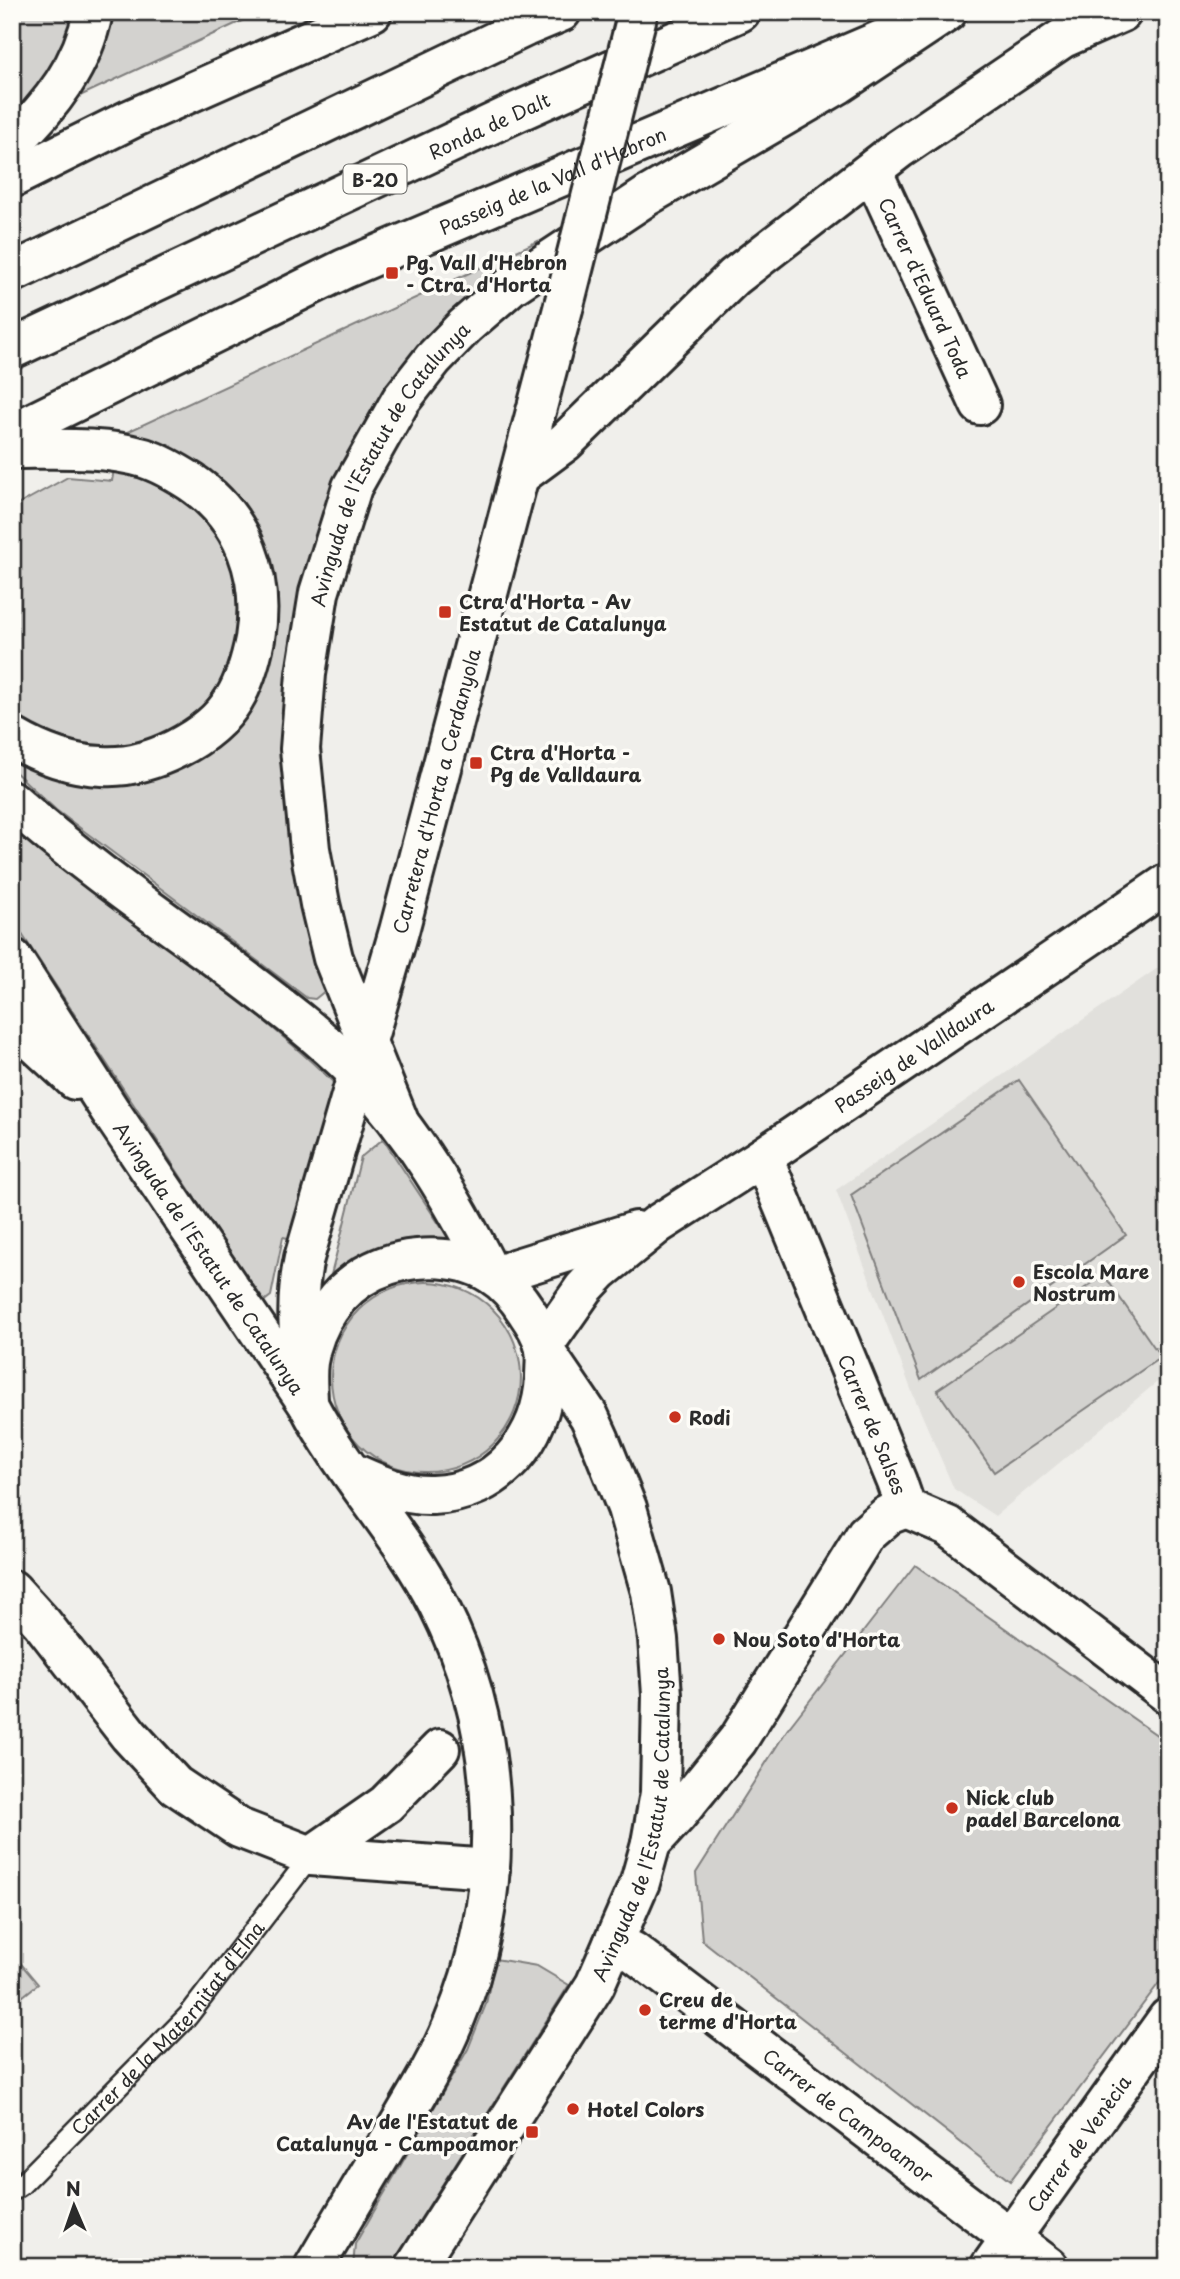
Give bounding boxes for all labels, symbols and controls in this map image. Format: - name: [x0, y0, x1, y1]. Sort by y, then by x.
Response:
- street label: Ronda de Dalt: [424, 85, 555, 166]
- street label: Passeig de la Vall d'Hebron: [435, 119, 670, 241]
- road number: B-20: [344, 164, 406, 194]
- street label: Carrer d'Eduard Toda: [872, 192, 980, 383]
- place label: Pg. Vall d'Hebron - Ctra. d'Horta: [406, 248, 567, 298]
- marker: Pg. Vall d'Hebron - Ctra. d'Horta: [384, 265, 400, 281]
- street label: Avinguda de l'Estatut de Catalunya: [303, 315, 476, 609]
- place label: Ctra d'Horta - Av Estatut de Catalunya: [459, 587, 667, 637]
- marker: Ctra d'Horta - Av Estatut de Catalunya: [437, 604, 453, 620]
- street label: Carretera d'Horta a Cerdanyola: [385, 645, 487, 937]
- place label: Ctra d'Horta - Pg de Valldaura: [490, 738, 642, 788]
- marker: Ctra d'Horta - Pg de Valldaura: [468, 755, 484, 771]
- street label: Passeig de Valldaura: [828, 991, 999, 1119]
- street label: Avinguda de l'Estatut de Catalunya: [107, 1116, 312, 1400]
- place label: Escola Mare Nostrum: [1033, 1257, 1149, 1307]
- marker: Escola Mare Nostrum: [1011, 1274, 1027, 1290]
- street label: Carrer de Salses: [832, 1350, 914, 1498]
- place label: Rodi: [689, 1403, 731, 1431]
- marker: Rodi: [667, 1409, 683, 1425]
- place label: Nou Soto d'Horta: [733, 1625, 900, 1653]
- marker: Nou Soto d'Horta: [711, 1631, 727, 1647]
- street label: Avinguda de l'Estatut de Catalunya: [584, 1666, 676, 1985]
- place label: Nick club padel Barcelona: [966, 1783, 1121, 1833]
- marker: Nick club padel Barcelona: [944, 1800, 960, 1816]
- street label: Carrer de la Maternitat d'Elna: [64, 1914, 271, 2141]
- place label: Creu de terme d'Horta: [659, 1985, 797, 2035]
- marker: Creu de terme d'Horta: [637, 2002, 653, 2018]
- street label: Carrer de Campoamor: [757, 2041, 940, 2189]
- street label: Carrer de Venècia: [1020, 2069, 1137, 2218]
- place label: Hotel Colors: [587, 2095, 704, 2123]
- marker: Hotel Colors: [565, 2101, 581, 2117]
- place label: Av de l'Estatut de Catalunya - Campoamor: [276, 2107, 518, 2157]
- marker: Av de l'Estatut de Catalunya - Campoamor: [524, 2124, 540, 2140]
- north arrow: [38, 2170, 108, 2240]
- text: N: [65, 2174, 81, 2202]

